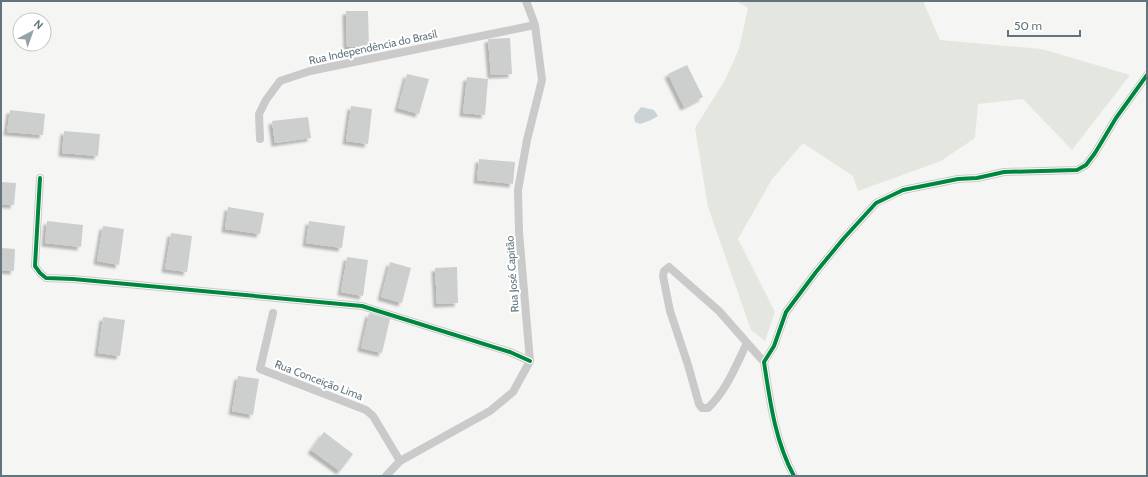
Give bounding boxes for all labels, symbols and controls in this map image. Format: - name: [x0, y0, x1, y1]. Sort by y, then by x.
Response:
- north arrow: [12, 12, 52, 52]
- scale bar: [1008, 12, 1080, 38]
- text: N: [31, 17, 46, 32]
- text: 50 m: [1014, 18, 1042, 33]
- street label: Rua Independência do Brasil: [308, 26, 439, 67]
- street label: Rua José Capitão: [502, 235, 522, 313]
- street label: Rua Conceição Lima: [273, 357, 366, 404]

